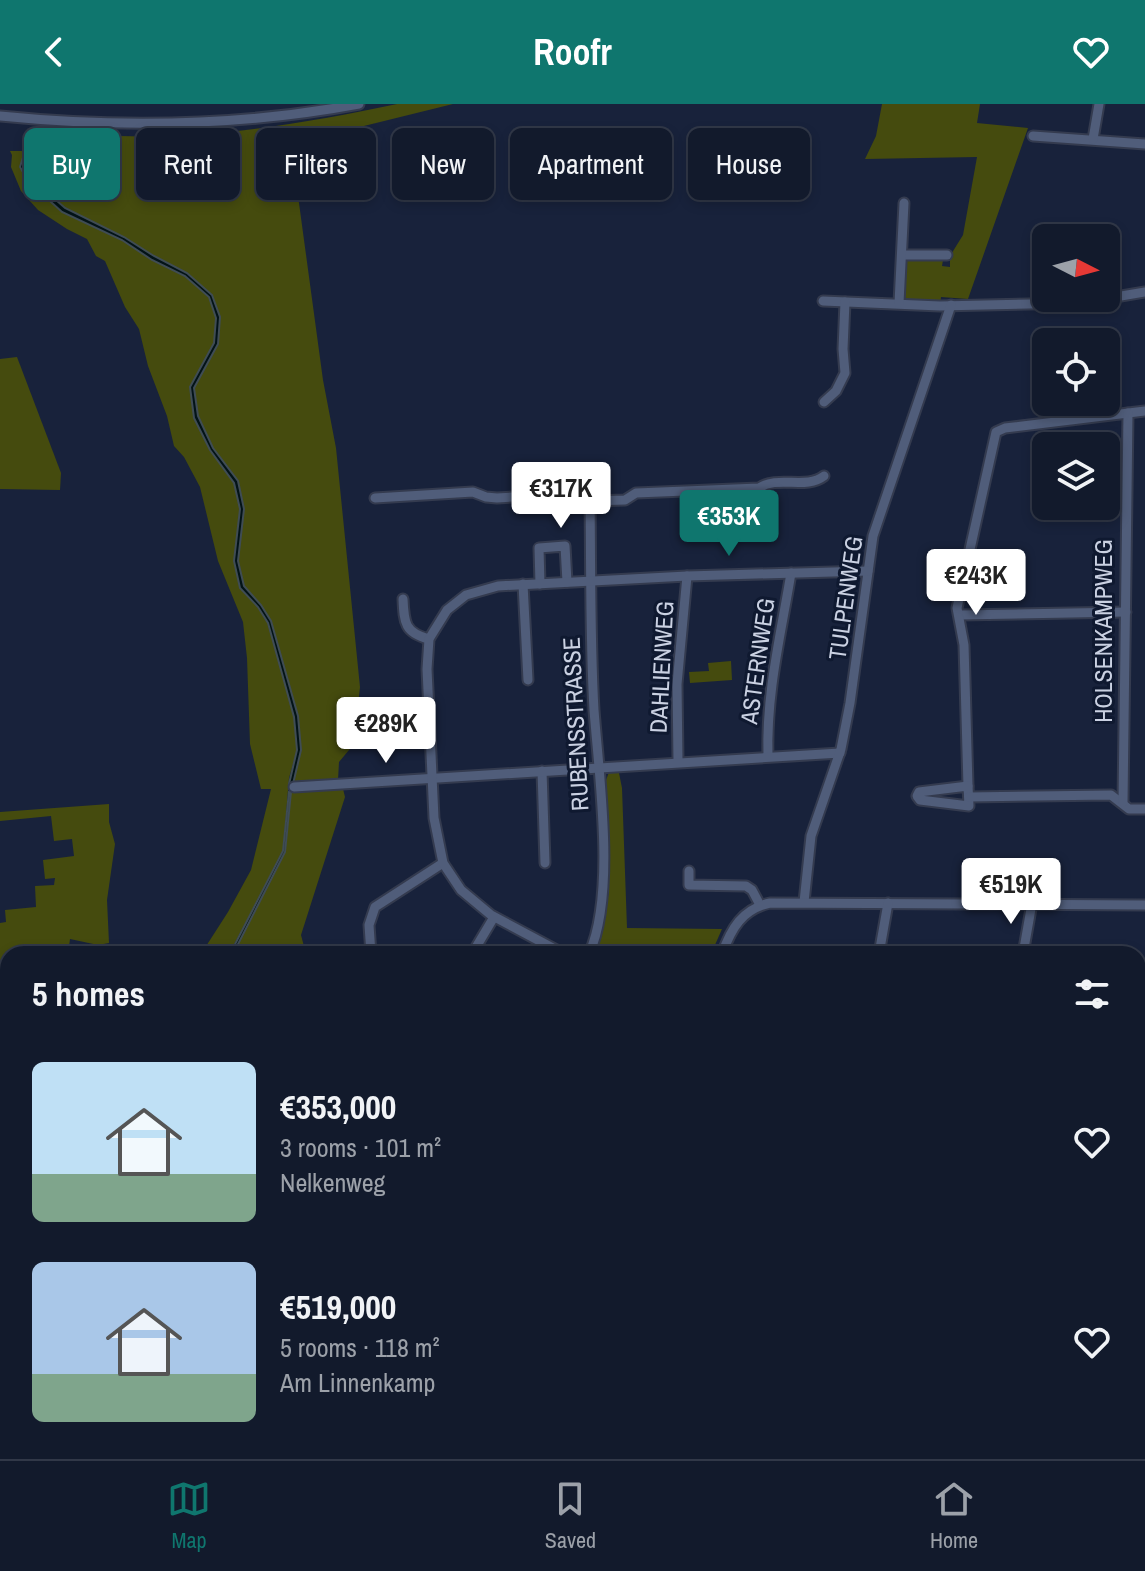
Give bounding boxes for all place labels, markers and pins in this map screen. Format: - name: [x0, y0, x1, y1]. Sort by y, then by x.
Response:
- pin: €317K: [505, 462, 617, 530]
- pin: €353K: [673, 490, 785, 558]
- pin: €243K: [920, 549, 1032, 617]
- pin: €289K: [330, 697, 442, 765]
- pin: €519K: [955, 858, 1067, 926]

